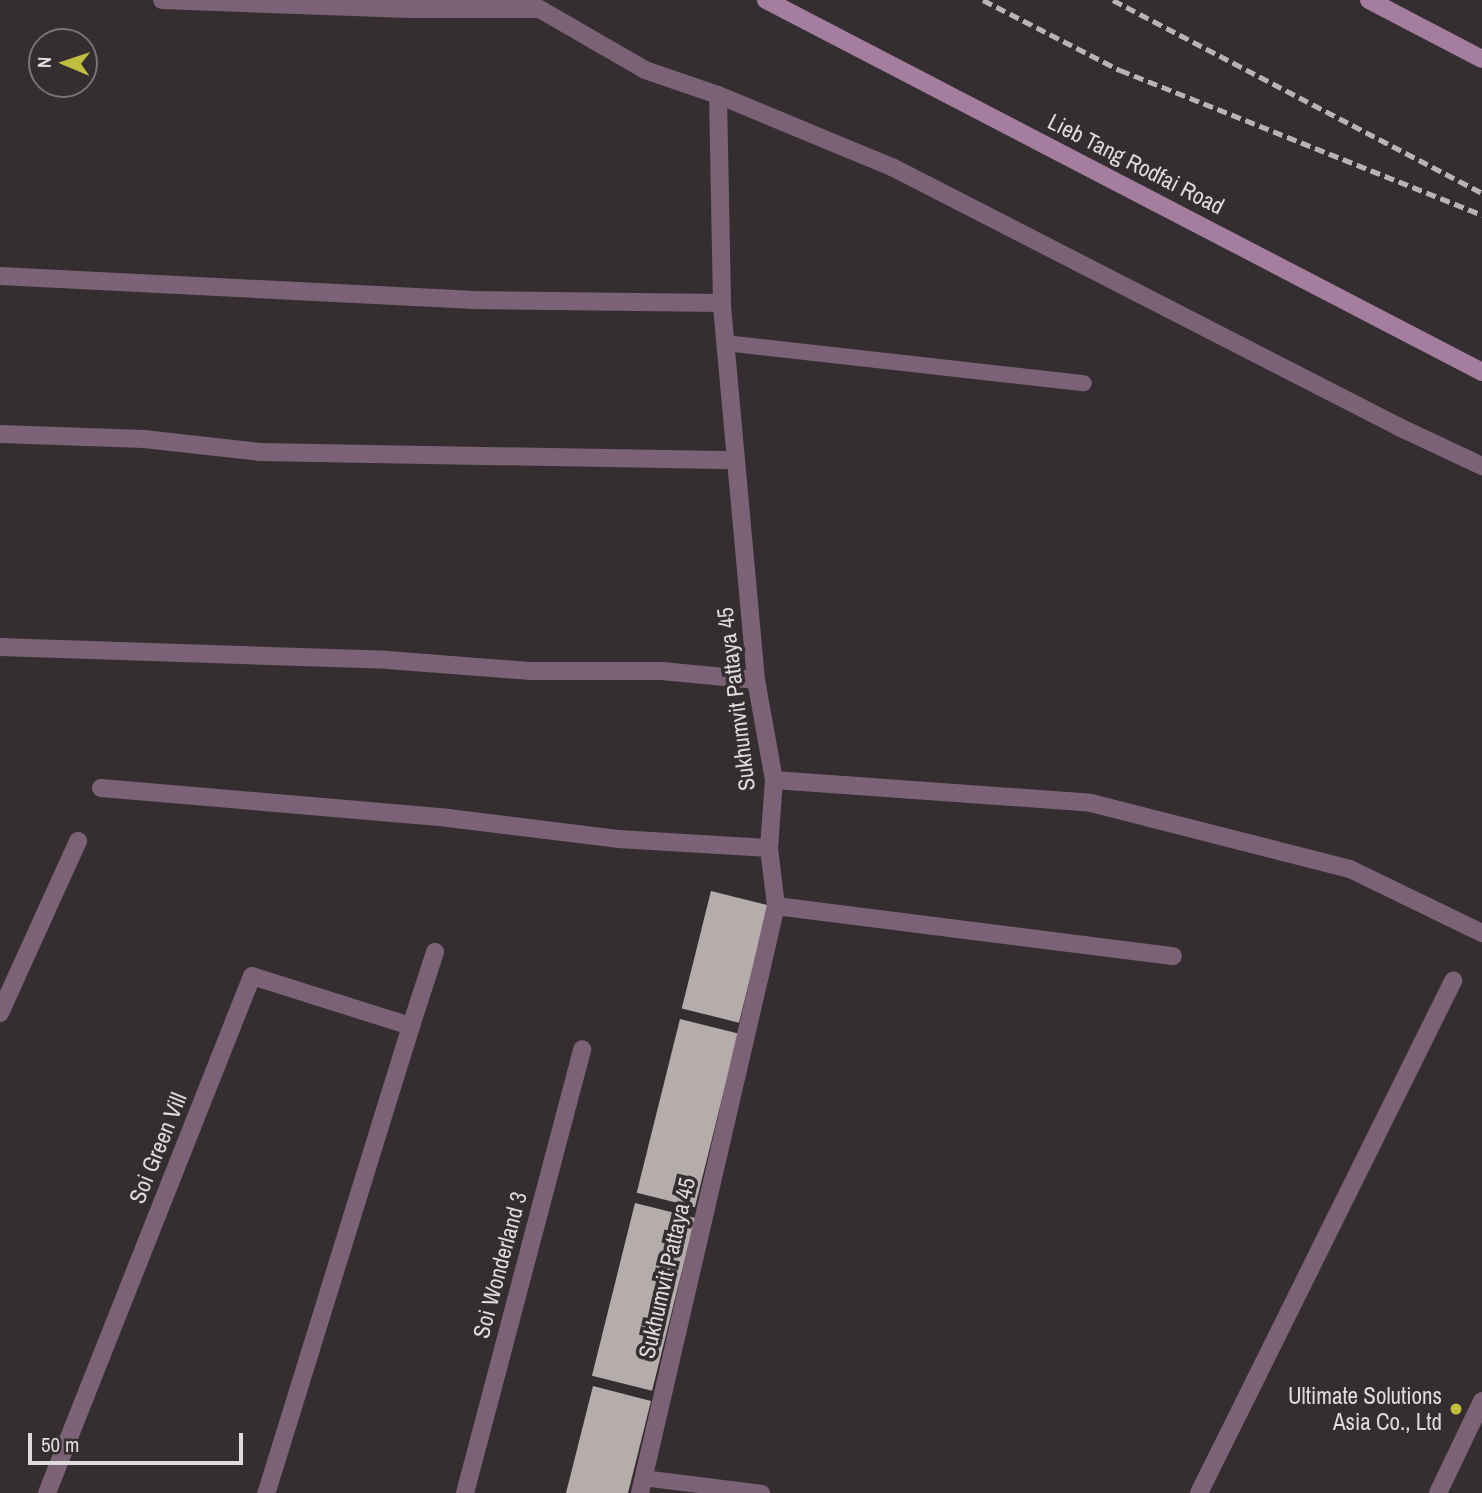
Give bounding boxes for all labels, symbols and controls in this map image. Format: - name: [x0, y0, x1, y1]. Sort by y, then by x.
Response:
- north arrow: [28, 28, 98, 98]
- text: N: [31, 56, 57, 68]
- street label: Lieb Tang Rodfai Road: [1043, 108, 1229, 220]
- street label: Sukhumvit Pattaya 45: [711, 606, 761, 792]
- street label: Soi Green Vill: [123, 1089, 193, 1207]
- street label: Sukhumvit Pattaya 45: [633, 1175, 701, 1361]
- street label: Soi Wonderland 3: [467, 1189, 533, 1341]
- place label: Ultimate Solutions Asia Co., Ltd: [1288, 1382, 1442, 1436]
- marker: Ultimate Solutions Asia Co., Ltd: [1448, 1401, 1464, 1417]
- scale bar: [32, 1420, 247, 1464]
- text: 50 m: [41, 1430, 79, 1459]

